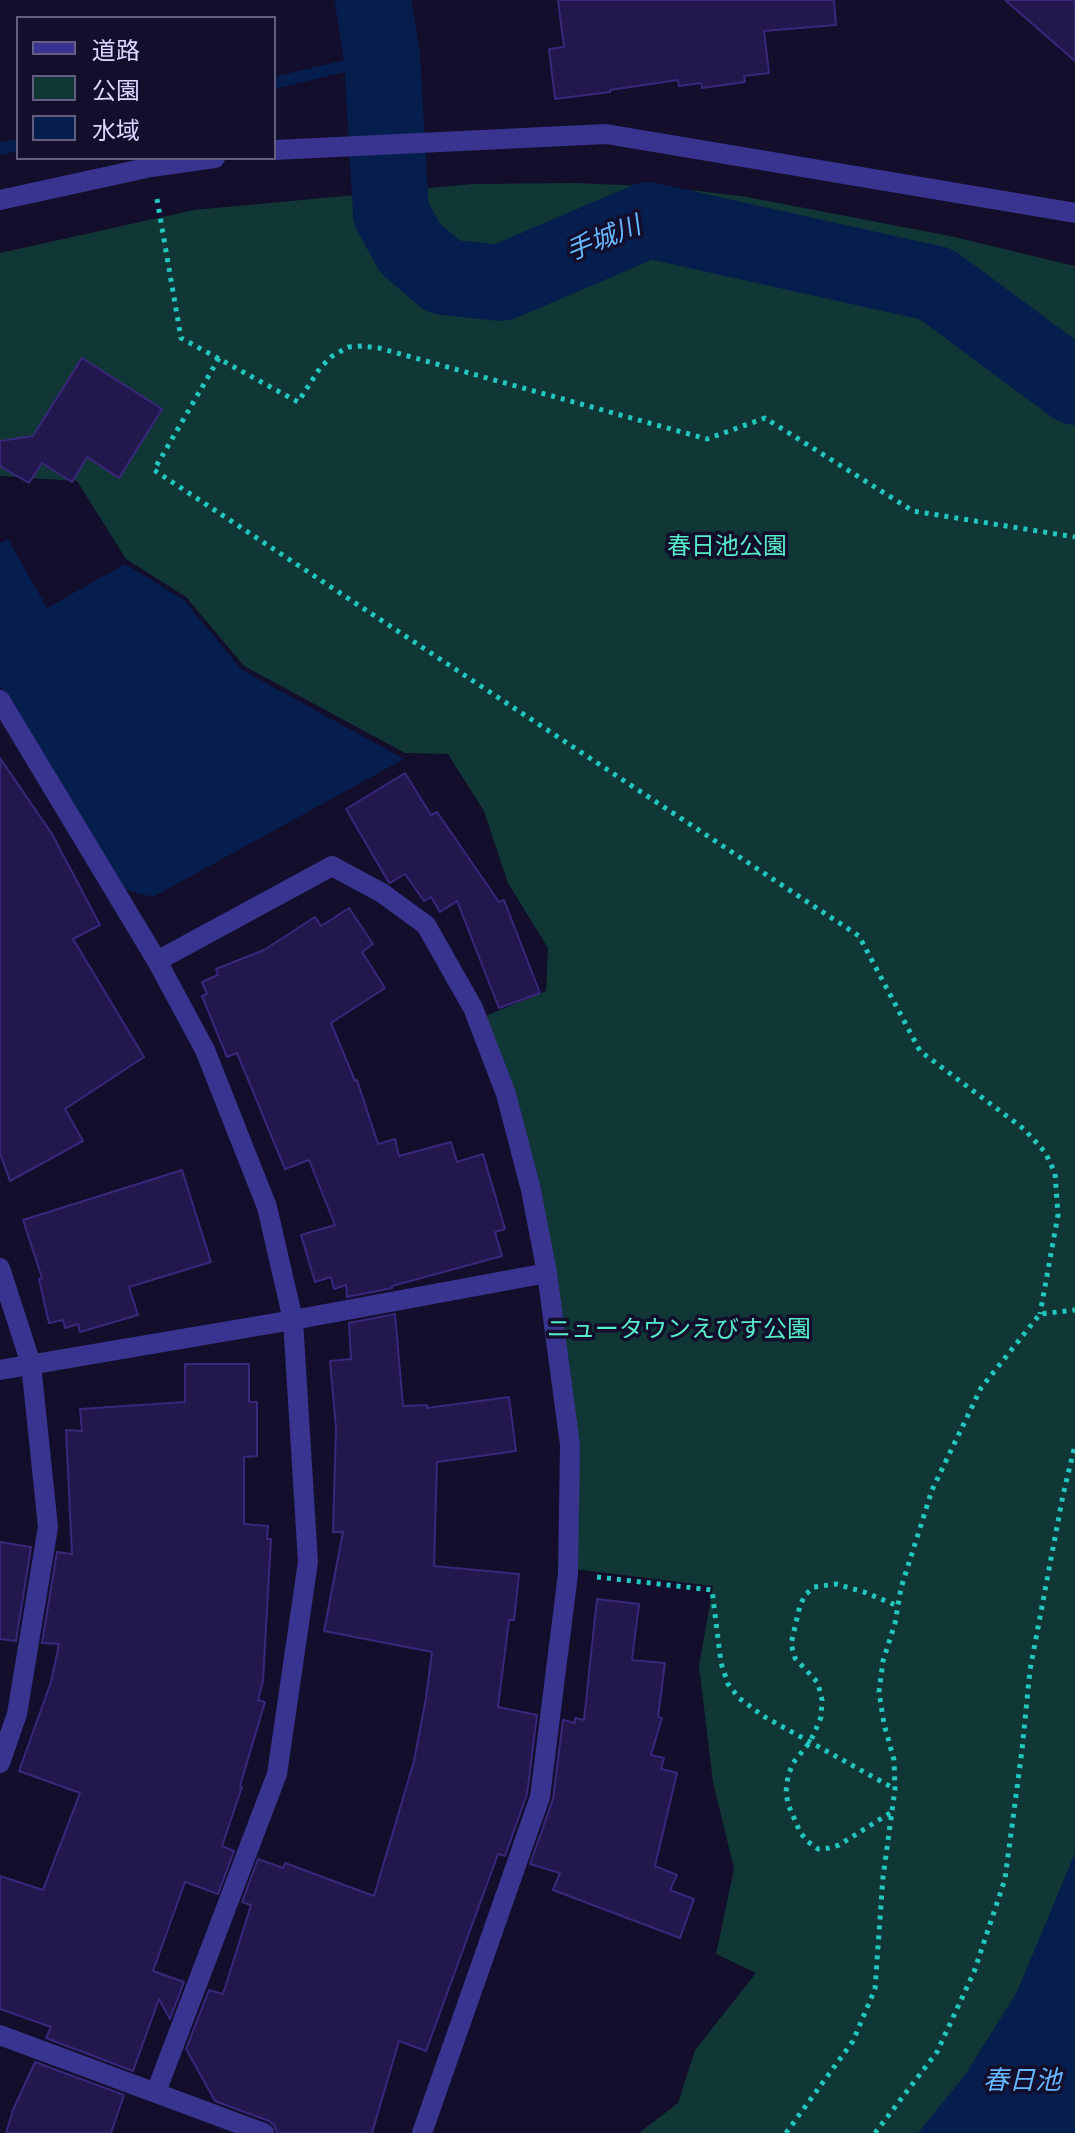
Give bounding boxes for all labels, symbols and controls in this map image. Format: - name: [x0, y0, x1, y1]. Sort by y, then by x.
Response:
- legend: [16, 16, 276, 160]
- text: 道路: [92, 37, 140, 65]
- text: 公園: [92, 77, 140, 105]
- text: 水域: [92, 117, 140, 145]
- water label: 手城川: [562, 211, 646, 269]
- park label: 春日池公園: [667, 534, 787, 562]
- park label: ニュータウンえびす公園: [547, 1317, 811, 1345]
- water label: 春日池: [983, 2066, 1061, 2098]

